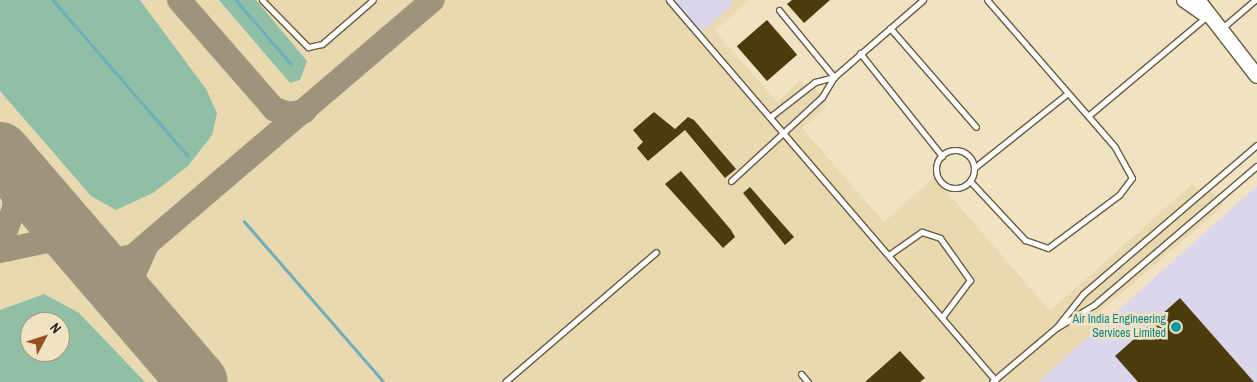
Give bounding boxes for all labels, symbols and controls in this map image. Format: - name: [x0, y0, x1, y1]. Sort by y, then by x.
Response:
- north arrow: [20, 312, 70, 362]
- place label: Air India Engineering Services Limited: [1072, 313, 1166, 341]
- text: N: [46, 319, 65, 337]
- marker: Air India Engineering Services Limited: [1170, 321, 1182, 333]

